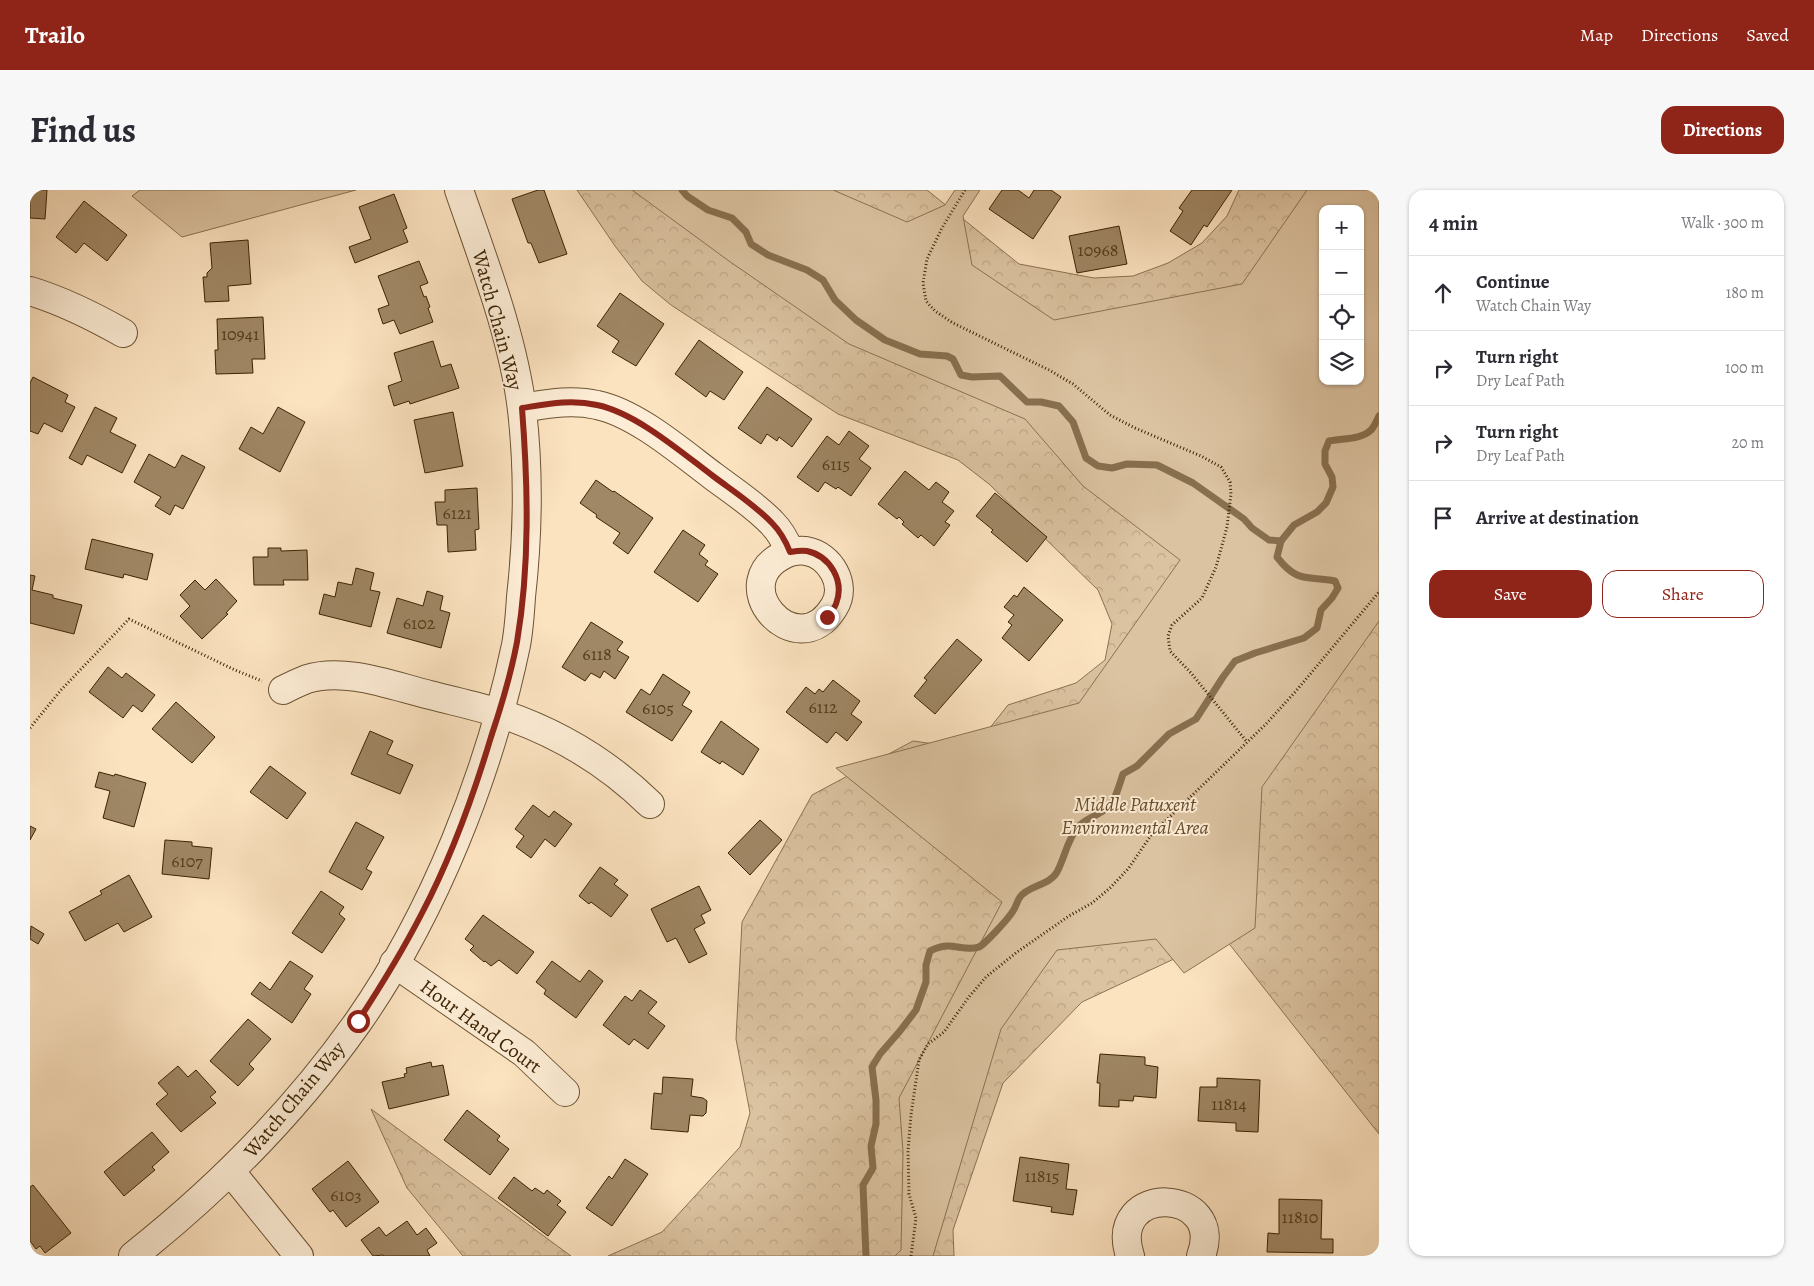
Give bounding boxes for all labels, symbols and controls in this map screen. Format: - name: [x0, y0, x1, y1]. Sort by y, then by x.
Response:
- text: Trailo: [25, 19, 85, 51]
- text: Map: [1580, 23, 1613, 47]
- text: Directions: [1641, 23, 1718, 47]
- text: Saved: [1746, 23, 1789, 47]
- text: Find us: [30, 106, 136, 154]
- button: Directions: [1661, 106, 1784, 154]
- map controls: [1319, 205, 1364, 385]
- button: +: [1319, 205, 1364, 250]
- text: 4 min: [1429, 209, 1478, 237]
- text: Walk · 300 m: [1681, 212, 1764, 234]
- house number: 10968: [1078, 238, 1119, 262]
- street label: Watch Chain Way: [466, 246, 529, 394]
- button: −: [1319, 250, 1364, 295]
- text: Continue: [1476, 269, 1550, 295]
- icon: ahead: [1429, 279, 1457, 307]
- text: 180 m: [1726, 282, 1764, 304]
- button: locate: [1319, 295, 1364, 340]
- text: Watch Chain Way: [1476, 295, 1591, 317]
- house number: 10941: [221, 322, 259, 346]
- button: layers: [1319, 340, 1364, 385]
- text: Turn right: [1476, 344, 1558, 370]
- icon: right: [1429, 354, 1457, 382]
- text: 100 m: [1725, 357, 1764, 379]
- text: Dry Leaf Path: [1476, 370, 1565, 392]
- text: Turn right: [1476, 419, 1558, 445]
- icon: right: [1429, 429, 1457, 457]
- text: 20 m: [1731, 432, 1764, 454]
- text: Dry Leaf Path: [1476, 445, 1565, 467]
- house number: 6115: [822, 452, 850, 476]
- house number: 6121: [442, 501, 472, 525]
- icon: arrive: [1429, 504, 1457, 532]
- text: Arrive at destination: [1476, 505, 1639, 531]
- button: Save: [1429, 570, 1592, 618]
- button: Share: [1602, 570, 1764, 618]
- route end: [816, 606, 839, 629]
- house number: 6102: [403, 611, 436, 635]
- house number: 6118: [582, 642, 612, 666]
- house number: 6112: [808, 695, 838, 719]
- house number: 6105: [642, 696, 674, 720]
- park label: Middle Patuxent Environmental Area: [1061, 791, 1209, 841]
- house number: 6107: [171, 849, 203, 873]
- street label: Hour Hand Court: [415, 973, 547, 1080]
- route start: [347, 1010, 370, 1033]
- street label: Watch Chain Way: [237, 1035, 352, 1164]
- house number: 11814: [1211, 1092, 1247, 1116]
- house number: 11815: [1025, 1164, 1059, 1188]
- house number: 6103: [330, 1183, 362, 1207]
- house number: 11810: [1282, 1205, 1318, 1229]

